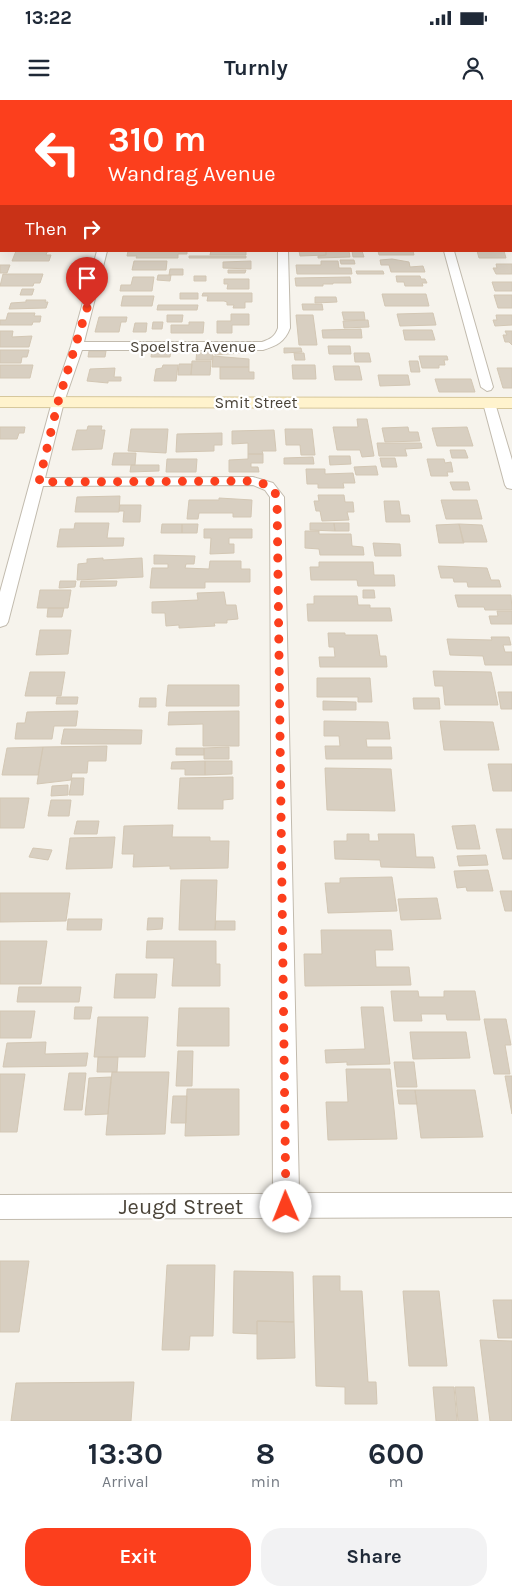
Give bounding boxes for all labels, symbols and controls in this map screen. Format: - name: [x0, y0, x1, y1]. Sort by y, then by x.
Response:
- text: 13:22: [25, 7, 72, 29]
- icon: menu: [25, 54, 53, 82]
- icon: person: [459, 54, 487, 82]
- text: Turnly: [224, 55, 288, 81]
- text: 310 m: [108, 119, 206, 160]
- icon: left: [25, 120, 90, 185]
- text: Wandrag Avenue: [108, 161, 276, 187]
- icon: right: [77, 215, 105, 243]
- text: Then: [25, 218, 67, 240]
- pin: [66, 257, 108, 308]
- icon: arrive: [73, 264, 101, 292]
- street label: Spoelstra Avenue: [130, 337, 256, 356]
- street label: Smit Street: [214, 393, 298, 412]
- position arrow: [259, 1180, 311, 1232]
- street label: Jeugd Street: [119, 1194, 243, 1220]
- text: 13:30: [88, 1436, 163, 1472]
- text: 8: [256, 1436, 275, 1472]
- text: 600: [368, 1436, 424, 1472]
- text: Arrival: [102, 1472, 149, 1491]
- text: min: [251, 1472, 280, 1491]
- text: m: [389, 1472, 404, 1491]
- button: Exit: [25, 1528, 251, 1586]
- button: Share: [261, 1528, 487, 1586]

